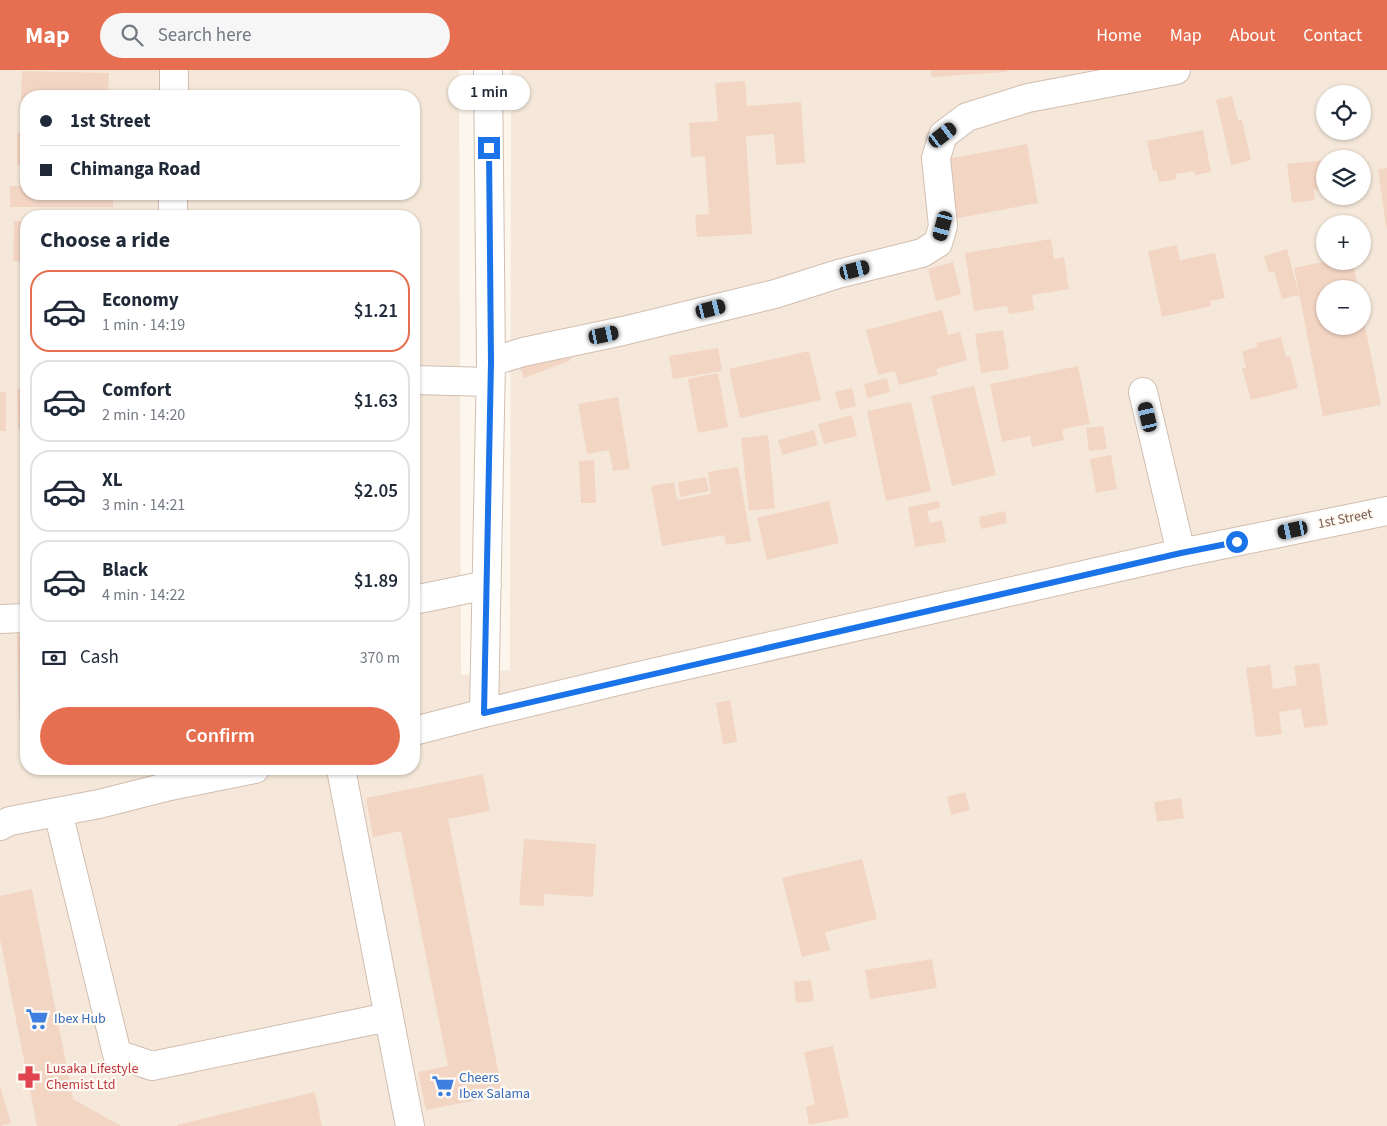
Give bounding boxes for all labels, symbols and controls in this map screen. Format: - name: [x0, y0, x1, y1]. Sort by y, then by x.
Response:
- search box: [100, 13, 450, 58]
- text: Map: [25, 18, 70, 53]
- icon: search: [118, 21, 146, 49]
- text: Search here: [158, 22, 251, 49]
- text: Home: [1096, 23, 1142, 48]
- text: Map: [1170, 23, 1202, 48]
- text: About: [1230, 23, 1275, 48]
- text: Contact: [1303, 23, 1362, 48]
- callout: 1 min: [448, 75, 530, 110]
- text: 1 min: [470, 81, 508, 103]
- map controls: [1316, 85, 1371, 335]
- button: locate: [1316, 85, 1371, 140]
- text: 1st Street: [70, 108, 151, 135]
- car: [926, 120, 959, 150]
- route end: [478, 137, 500, 159]
- button: layers: [1316, 150, 1371, 205]
- text: Chimanga Road: [70, 156, 201, 183]
- car: [931, 210, 954, 242]
- button: +: [1316, 215, 1371, 270]
- text: Choose a ride: [40, 224, 170, 256]
- car: [838, 259, 871, 281]
- button: −: [1316, 280, 1371, 335]
- text: Economy: [102, 287, 179, 314]
- icon: car: [42, 289, 87, 334]
- text: $1.21: [354, 298, 398, 325]
- car: [694, 298, 727, 320]
- text: 1 min · 14:19: [102, 314, 185, 336]
- car: [587, 325, 620, 345]
- text: Comfort: [102, 377, 172, 404]
- icon: car: [42, 379, 87, 424]
- text: $1.63: [354, 388, 398, 415]
- car: [1137, 401, 1158, 433]
- text: 2 min · 14:20: [102, 404, 185, 426]
- text: XL: [102, 467, 123, 494]
- icon: car: [42, 469, 87, 514]
- text: $2.05: [354, 478, 398, 505]
- text: 3 min · 14:21: [102, 494, 185, 516]
- street label: 1st Street: [1316, 504, 1374, 534]
- car: [1276, 520, 1309, 540]
- route start: [1226, 531, 1248, 553]
- text: Black: [102, 557, 148, 584]
- icon: car: [42, 559, 87, 604]
- text: $1.89: [354, 568, 398, 595]
- text: 4 min · 14:22: [102, 584, 185, 606]
- icon: cash: [40, 644, 68, 672]
- text: Cash: [80, 644, 119, 671]
- text: 370 m: [360, 647, 400, 669]
- button: Confirm: [40, 707, 400, 765]
- supermarket icon: Ibex Hub: [24, 1006, 50, 1032]
- place label: Ibex Hub: [54, 1009, 106, 1029]
- place label: Lusaka Lifestyle Chemist Ltd: [46, 1059, 138, 1095]
- pharmacy icon: Lusaka Lifestyle Chemist Ltd: [16, 1064, 42, 1090]
- place label: Cheers Ibex Salama: [459, 1068, 530, 1104]
- supermarket icon: Cheers Ibex Salama: [430, 1073, 456, 1099]

